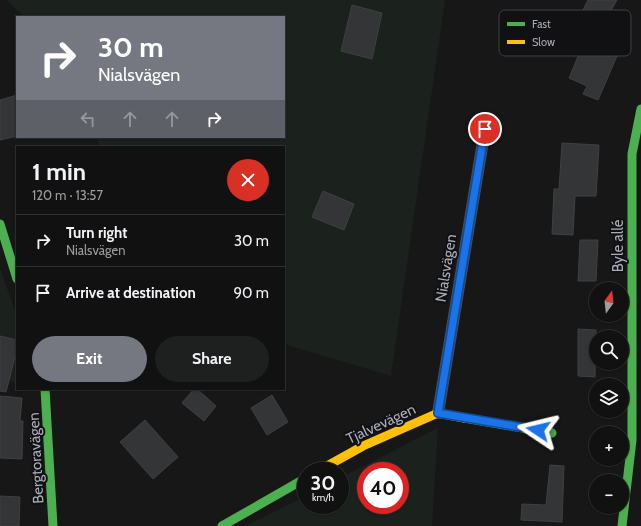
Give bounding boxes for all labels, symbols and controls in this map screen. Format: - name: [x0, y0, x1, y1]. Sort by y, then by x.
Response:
- legend: [499, 10, 631, 56]
- text: Fast: [532, 17, 551, 31]
- text: 30 m: [98, 30, 164, 64]
- icon: right: [32, 32, 84, 84]
- text: Slow: [532, 35, 555, 49]
- text: Nialsvägen: [98, 64, 180, 86]
- icon: left: [77, 108, 99, 130]
- icon: ahead: [119, 108, 141, 130]
- icon: ahead: [161, 108, 183, 130]
- icon: right: [203, 108, 225, 130]
- pin: [468, 112, 502, 146]
- icon: arrive: [474, 118, 496, 140]
- text: 1 min: [32, 157, 86, 186]
- button: close: [227, 159, 269, 201]
- text: 120 m · 13:57: [32, 187, 103, 203]
- street label: Byle allé: [609, 219, 627, 272]
- text: Turn right: [66, 224, 127, 242]
- icon: right: [32, 230, 54, 252]
- text: 30 m: [234, 232, 269, 250]
- street label: Nialsvägen: [432, 233, 460, 303]
- text: Nialsvägen: [66, 242, 125, 258]
- icon: arrive: [32, 282, 54, 304]
- north arrow: [589, 282, 629, 322]
- map controls: [589, 282, 629, 514]
- text: Arrive at destination: [66, 284, 196, 302]
- text: 90 m: [233, 284, 269, 302]
- button: search: [589, 330, 629, 370]
- button: Exit: [32, 336, 147, 382]
- button: Share: [155, 336, 269, 382]
- button: layers: [589, 378, 629, 418]
- street label: Tjalvevägen: [343, 400, 419, 448]
- position arrow: [517, 409, 559, 451]
- street label: Bergtoravägen: [25, 412, 47, 504]
- button: +: [589, 426, 629, 466]
- speed limit sign: 40: [357, 462, 409, 514]
- text: 30: [311, 471, 335, 495]
- button: −: [589, 474, 629, 514]
- text: km/h: [312, 491, 334, 504]

